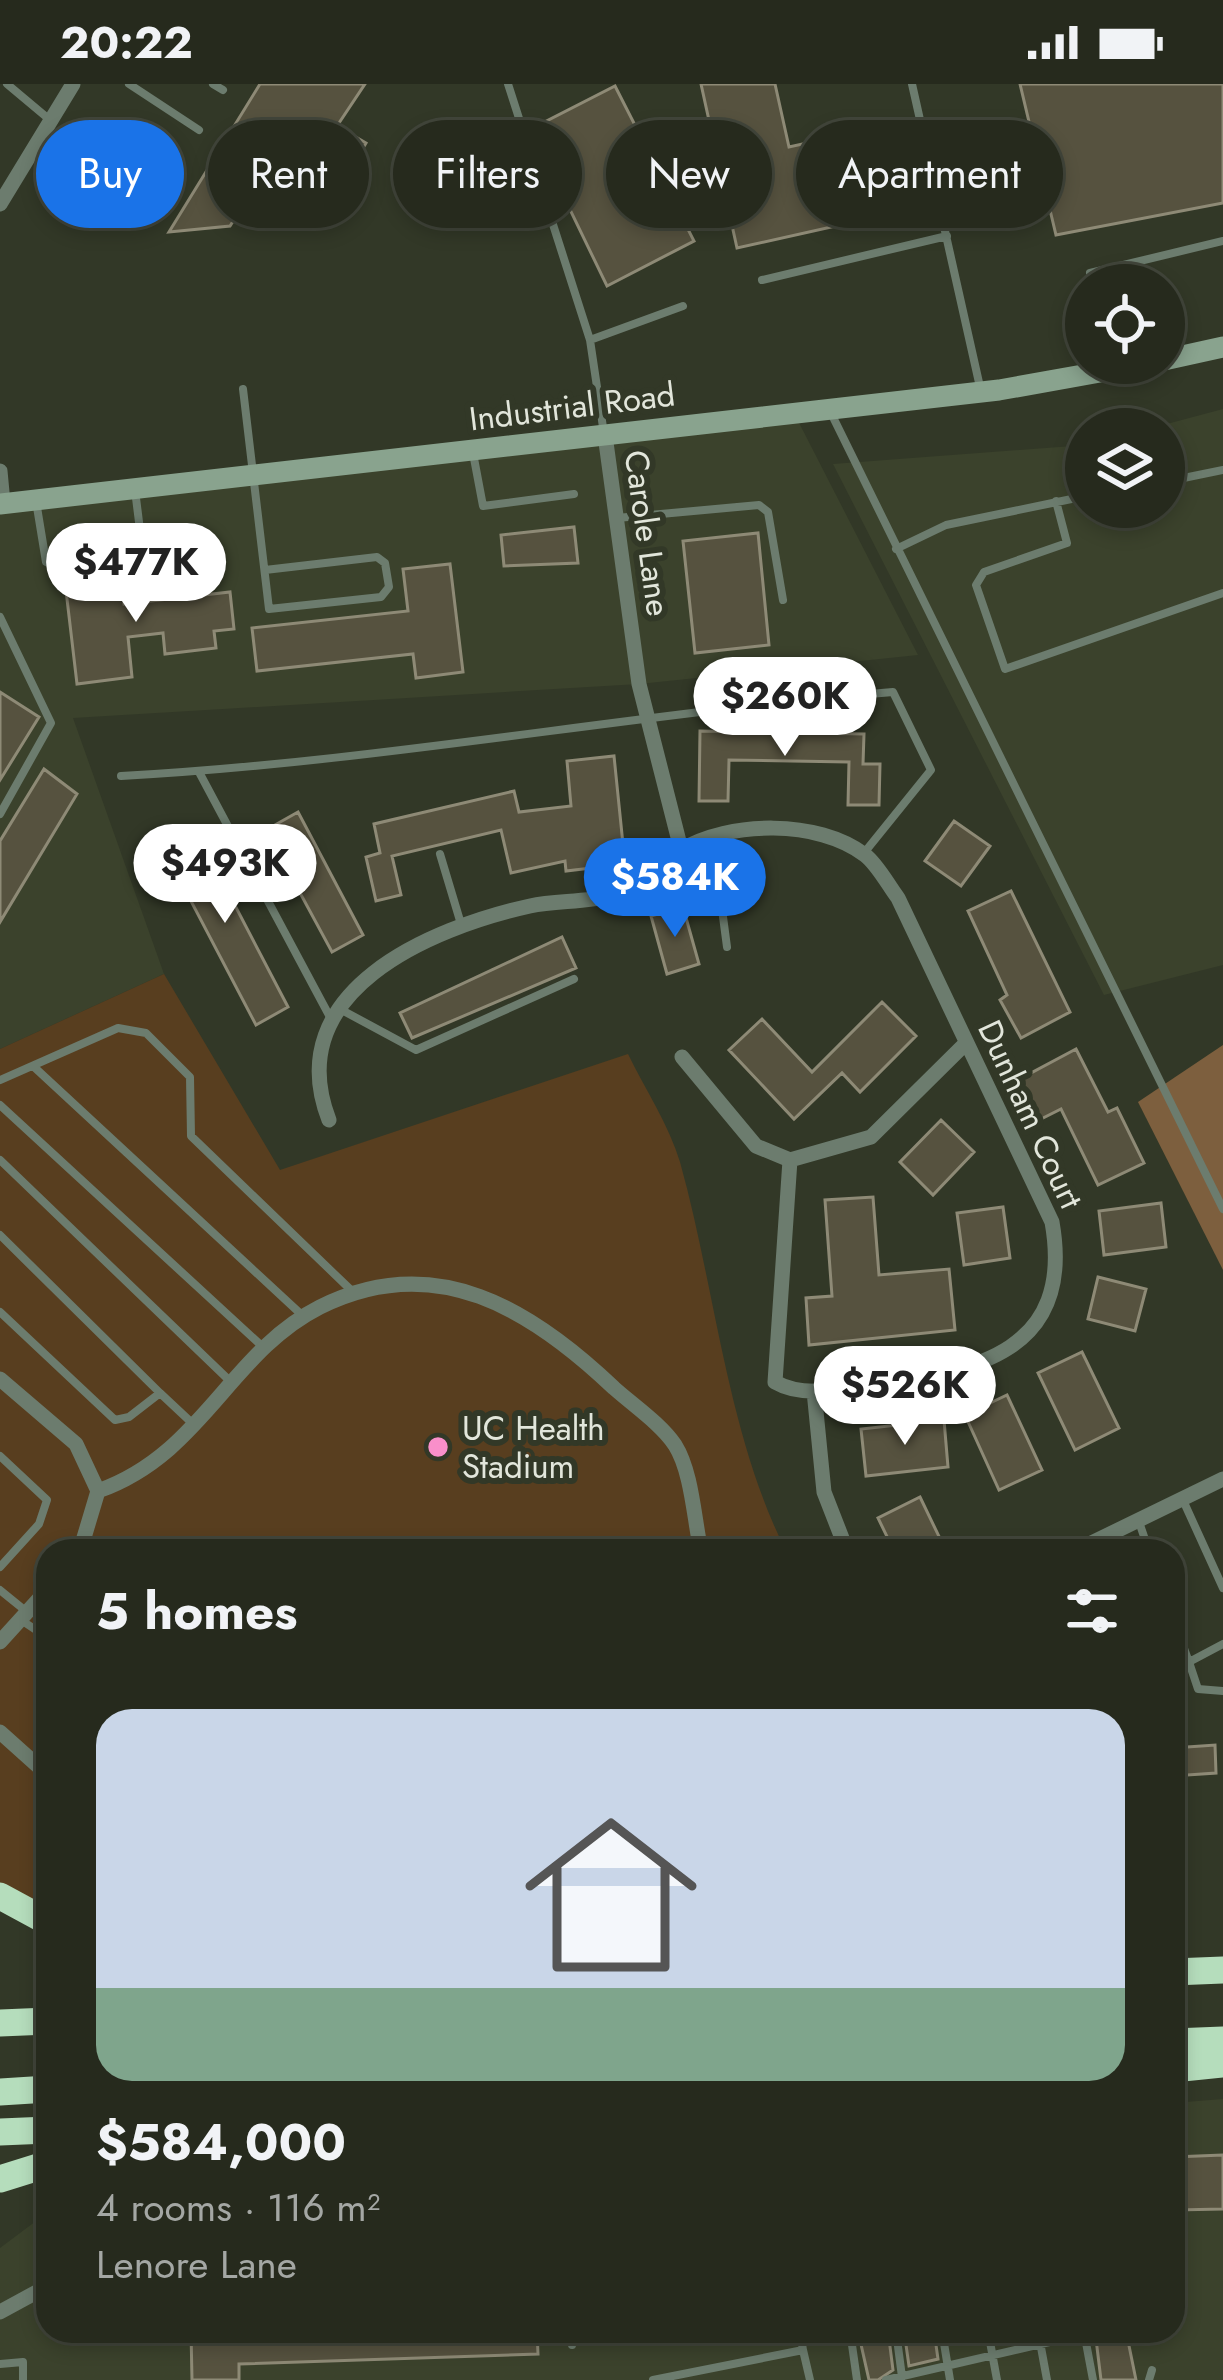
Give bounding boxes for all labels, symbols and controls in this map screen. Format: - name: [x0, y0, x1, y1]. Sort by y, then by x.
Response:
- text: 20:22: [60, 10, 193, 75]
- chip: Buy: [36, 120, 184, 228]
- chip: Rent: [208, 120, 369, 228]
- chip: Filters: [393, 120, 582, 228]
- chip: New: [606, 120, 772, 228]
- chip: Apartment: [796, 120, 1063, 228]
- map controls: [1065, 264, 1185, 528]
- button: locate: [1065, 264, 1185, 384]
- street label: Industrial Road: [466, 371, 678, 442]
- button: layers: [1065, 408, 1185, 528]
- street label: Carole Lane: [613, 447, 682, 619]
- pin: $477K: [52, 523, 220, 625]
- text: $477K: [73, 533, 199, 590]
- pin: $260K: [701, 657, 869, 759]
- text: $260K: [720, 667, 850, 724]
- pin: $493K: [141, 824, 309, 926]
- text: $493K: [160, 834, 290, 891]
- pin: $584K: [591, 838, 759, 940]
- text: $584K: [611, 848, 739, 905]
- street label: Dunham Court: [966, 1012, 1095, 1216]
- pin: $526K: [821, 1346, 989, 1448]
- text: $526K: [841, 1356, 969, 1413]
- place label: UC Health Stadium: [462, 1405, 604, 1490]
- marker: UC Health Stadium: [425, 1434, 451, 1460]
- text: 5 homes: [96, 1574, 298, 1648]
- icon: filters: [1059, 1578, 1125, 1644]
- icon: home: [503, 1787, 719, 2003]
- text: $584,000: [96, 2105, 346, 2179]
- text: 4 rooms · 116 m²: [96, 2179, 380, 2236]
- text: Lenore Lane: [96, 2236, 297, 2293]

